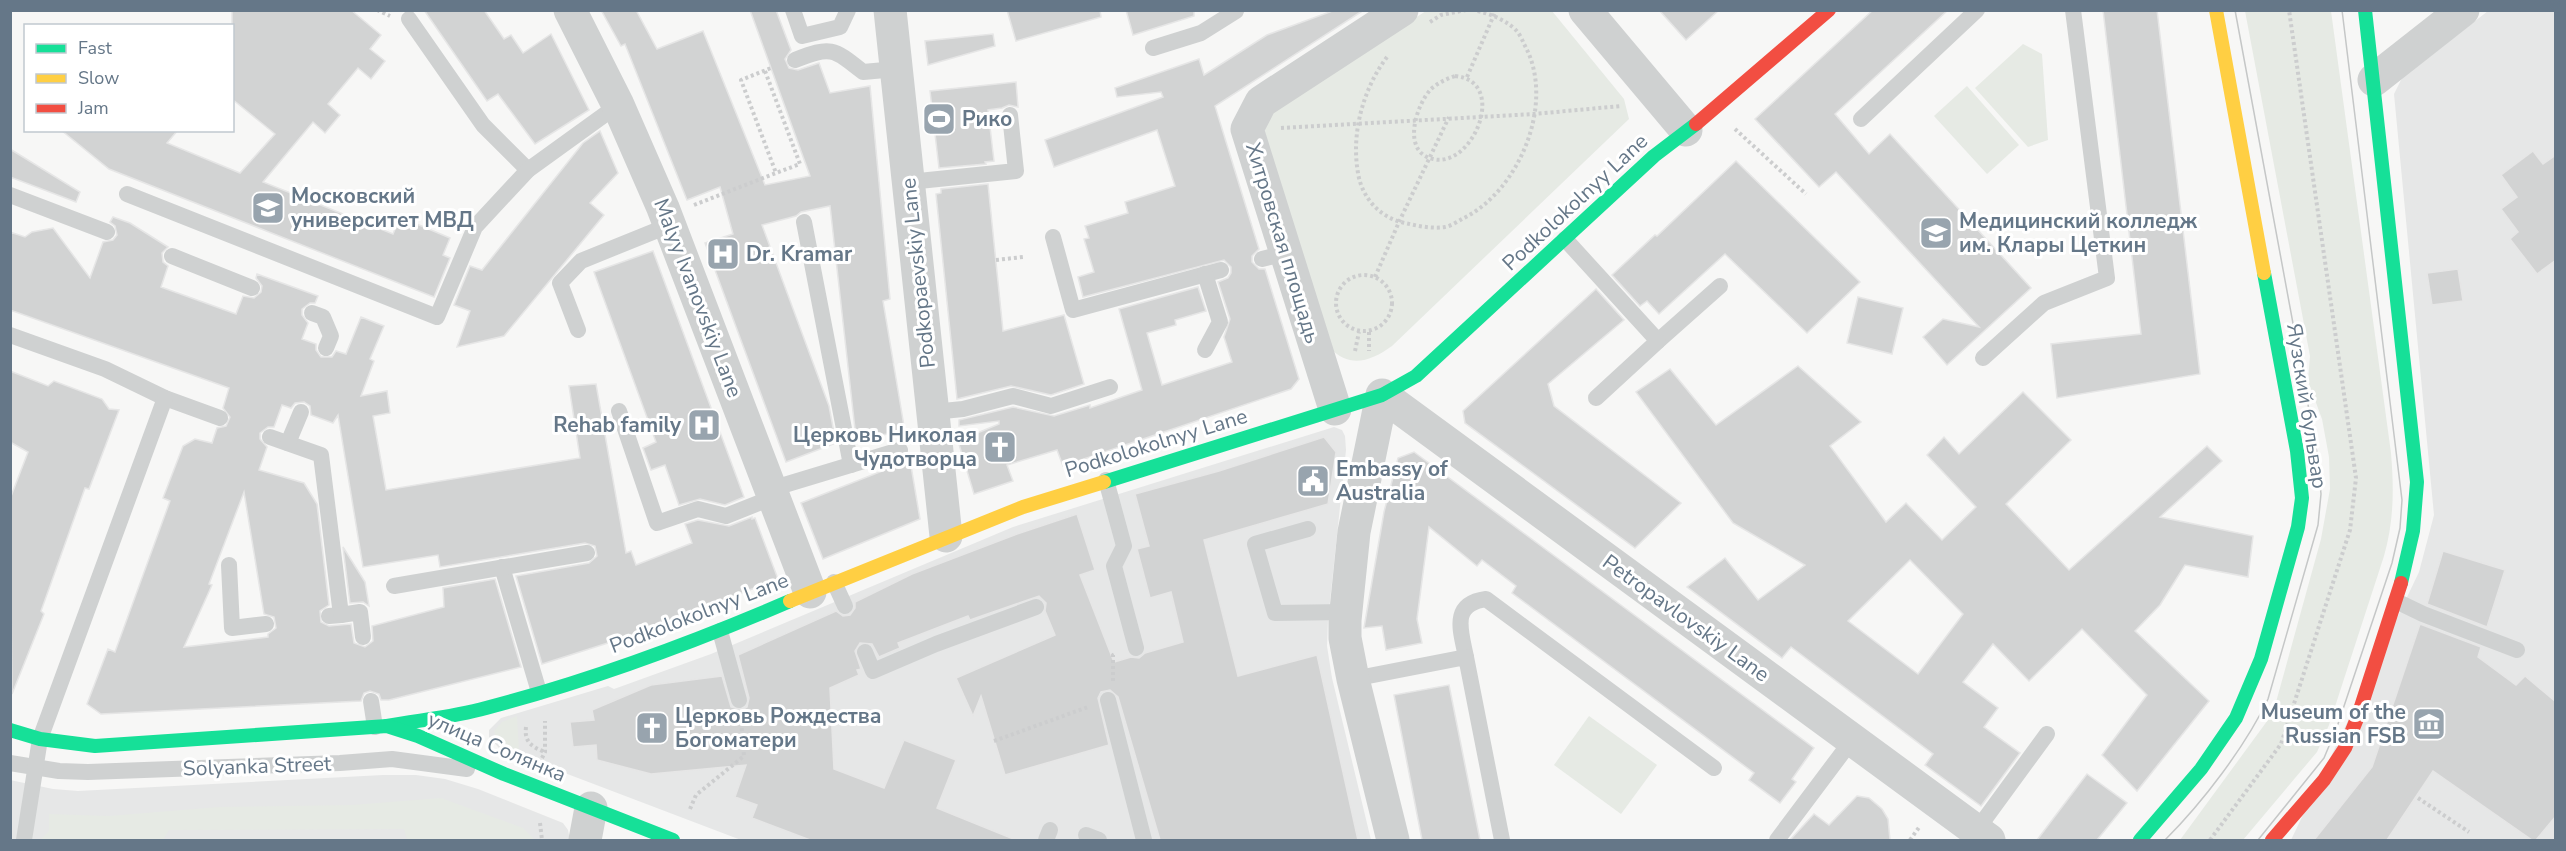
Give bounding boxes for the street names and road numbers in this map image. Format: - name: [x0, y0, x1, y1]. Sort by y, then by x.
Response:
- street label: Podkolokolnyy Lane: [1496, 127, 1654, 277]
- street label: Хитровская площадь: [1239, 139, 1327, 347]
- street label: Podkopaevskiy Lane: [894, 177, 942, 369]
- street label: Malyy Ivanovskiy Lane: [647, 195, 749, 401]
- street label: Яузский бульвар: [2280, 321, 2334, 491]
- street label: Podkolokolnyy Lane: [1061, 402, 1251, 484]
- street label: Petropavlovskiy Lane: [1597, 548, 1775, 688]
- street label: Podkolokolnyy Lane: [606, 566, 792, 660]
- street label: улица Солянка: [424, 705, 570, 789]
- street label: Solyanka Street: [182, 749, 332, 783]

